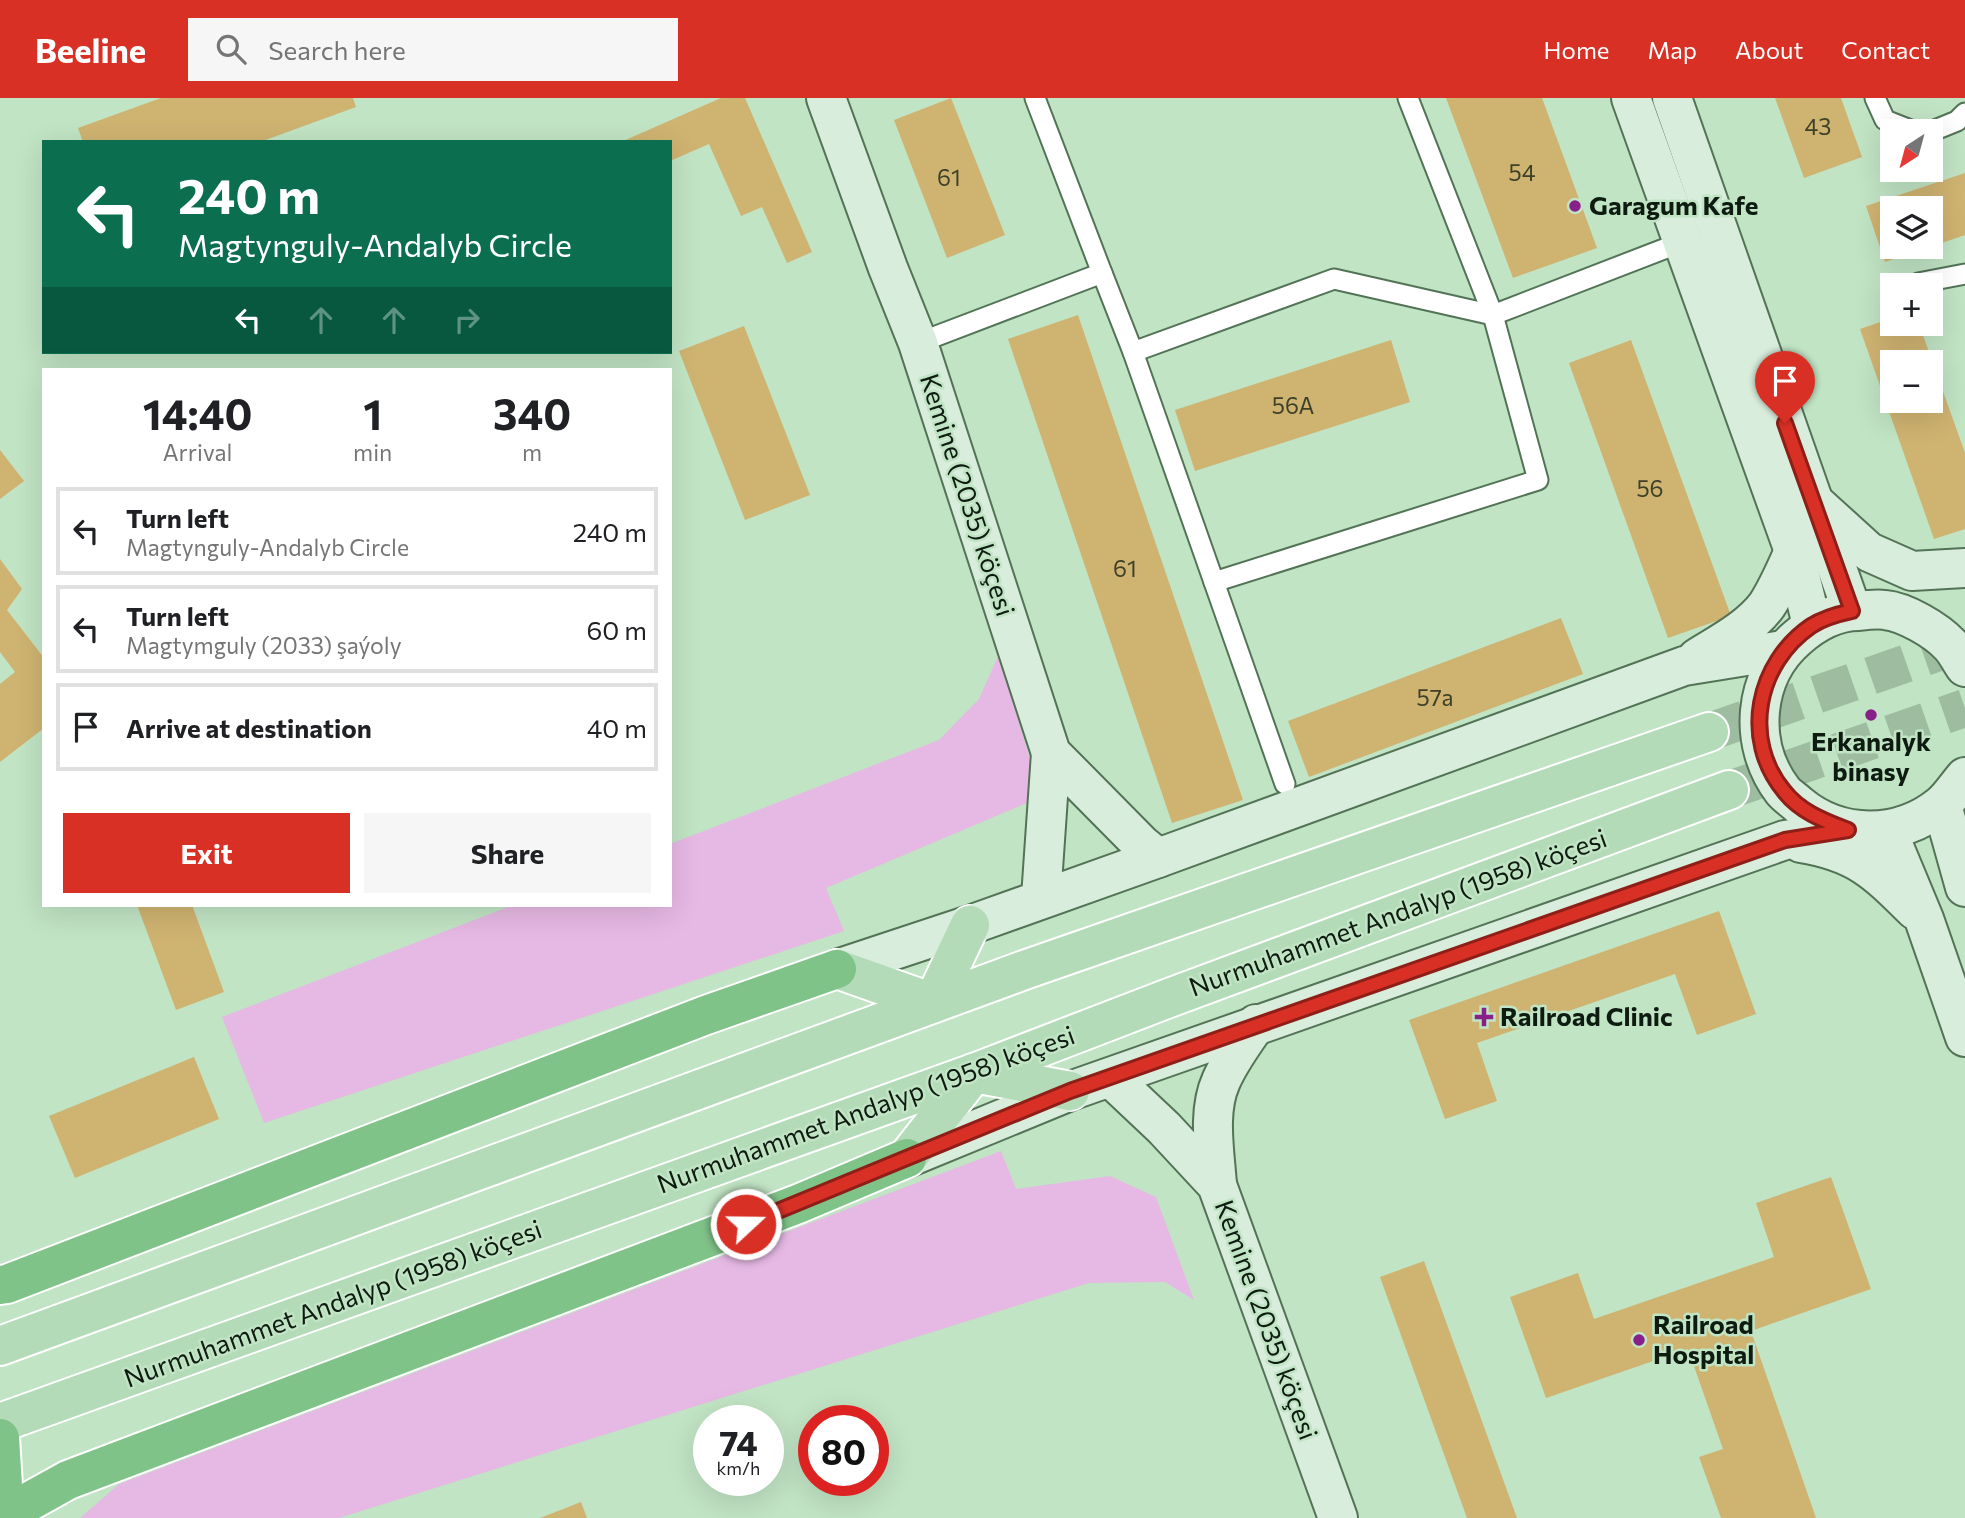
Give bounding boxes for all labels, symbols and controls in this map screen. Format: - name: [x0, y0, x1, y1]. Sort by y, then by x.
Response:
- search box: [188, 18, 678, 81]
- text: Beeline: [35, 29, 146, 70]
- icon: search: [212, 30, 250, 68]
- text: Search here: [268, 34, 406, 65]
- text: Home: [1544, 35, 1610, 64]
- text: Map: [1648, 35, 1697, 64]
- text: About: [1735, 35, 1803, 64]
- text: Contact: [1841, 35, 1930, 64]
- house number: 43: [1805, 112, 1831, 140]
- north arrow: [1880, 119, 1942, 182]
- map controls: [1880, 119, 1943, 413]
- house number: 54: [1508, 158, 1536, 186]
- house number: 61: [937, 163, 961, 191]
- text: 240 m: [178, 164, 320, 224]
- icon: left: [63, 168, 154, 259]
- place label: Garagum Kafe: [1589, 189, 1758, 220]
- button: layers: [1880, 196, 1943, 259]
- marker: Garagum Kafe: [1567, 198, 1583, 214]
- text: Magtynguly-Andalyb Circle: [178, 224, 572, 264]
- button: +: [1880, 273, 1943, 336]
- icon: left: [229, 301, 267, 339]
- icon: ahead: [302, 301, 340, 339]
- icon: ahead: [375, 301, 413, 339]
- icon: right: [448, 301, 486, 339]
- button: −: [1880, 350, 1943, 413]
- pin: [1755, 351, 1815, 423]
- icon: arrive: [1766, 362, 1804, 400]
- street label: Kemine (2035) köçesi: [915, 370, 1022, 620]
- text: 14:40: [143, 387, 252, 439]
- text: 1: [363, 387, 382, 439]
- text: 340: [493, 387, 571, 439]
- house number: 56А: [1272, 391, 1314, 419]
- text: Arrival: [163, 438, 232, 466]
- text: min: [353, 438, 392, 466]
- text: m: [522, 438, 542, 466]
- house number: 56: [1636, 474, 1664, 502]
- text: Turn left: [126, 502, 229, 533]
- icon: left: [67, 512, 105, 550]
- text: 240 m: [573, 516, 647, 547]
- text: Magtynguly-Andalyb Circle: [126, 533, 409, 561]
- house number: 61: [1113, 554, 1137, 582]
- text: Turn left: [126, 600, 229, 631]
- icon: left: [67, 610, 105, 648]
- text: 60 m: [587, 614, 647, 645]
- text: Magtymguly (2033) şaýoly: [126, 631, 402, 659]
- house number: 57a: [1417, 683, 1454, 711]
- marker: Erkanalyk binasy: [1863, 707, 1879, 723]
- icon: arrive: [67, 708, 105, 746]
- text: Arrive at destination: [126, 712, 372, 743]
- text: 40 m: [587, 712, 647, 743]
- place label: Erkanalyk binasy: [1811, 725, 1931, 786]
- button: Exit: [63, 813, 350, 893]
- button: Share: [364, 813, 651, 893]
- street label: Nurmuhammet Andalyp (1958) köçesi: [1184, 821, 1611, 1002]
- place label: Railroad Clinic: [1500, 1000, 1673, 1031]
- marker: Railroad Clinic: [1474, 1007, 1494, 1027]
- street label: Nurmuhammet Andalyp (1958) köçesi: [652, 1018, 1079, 1199]
- position arrow: [709, 1187, 783, 1261]
- street label: Kemine (2035) köçesi: [1210, 1195, 1325, 1444]
- street label: Nurmuhammet Andalyp (1958) köçesi: [119, 1212, 546, 1393]
- place label: Railroad Hospital: [1653, 1308, 1754, 1369]
- marker: Railroad Hospital: [1631, 1332, 1647, 1348]
- speed limit sign: 80: [798, 1405, 889, 1496]
- text: 74: [719, 1420, 758, 1463]
- text: km/h: [717, 1457, 760, 1479]

